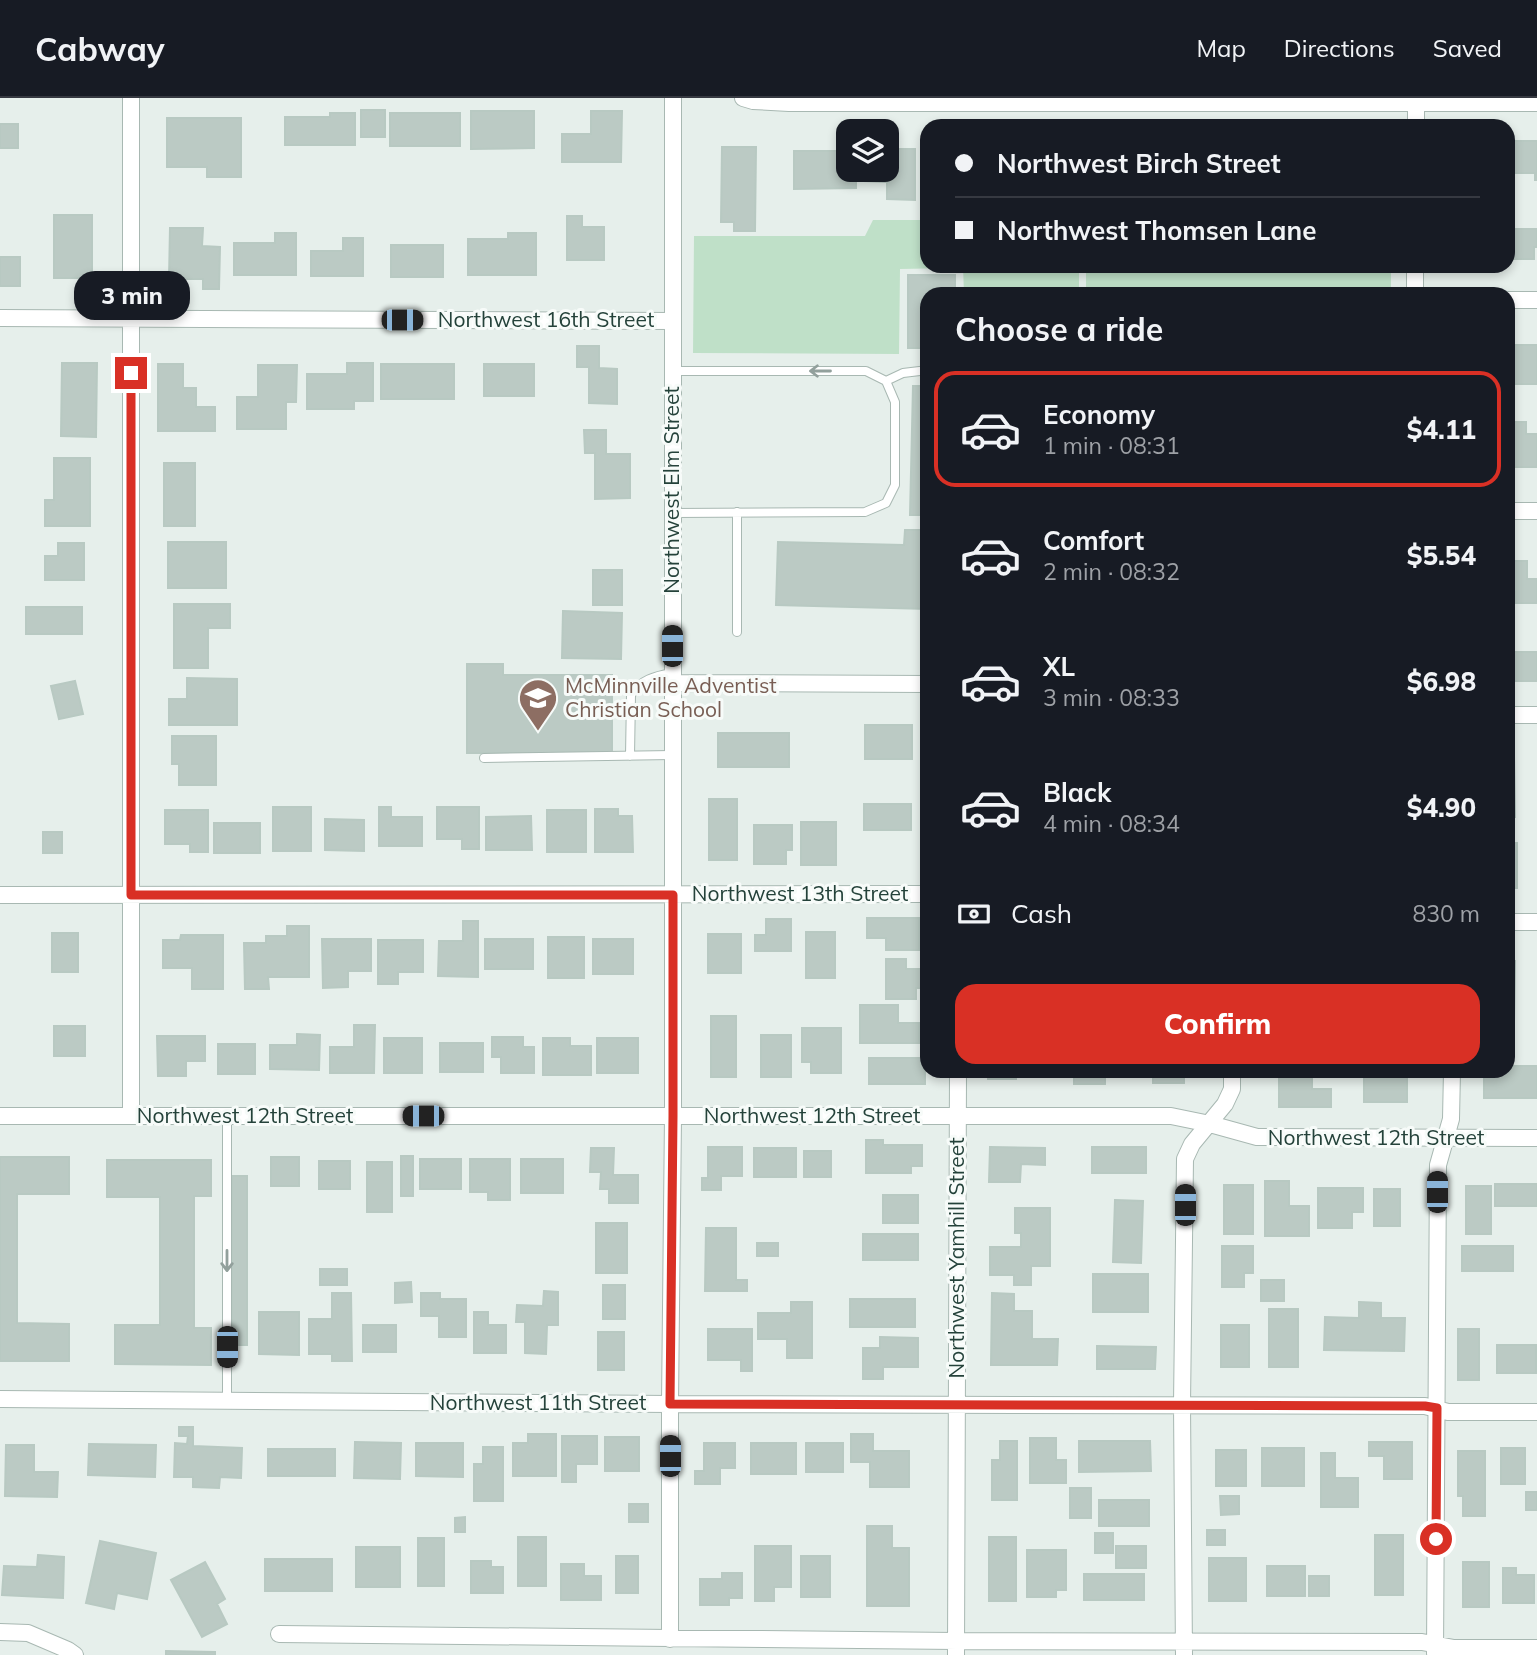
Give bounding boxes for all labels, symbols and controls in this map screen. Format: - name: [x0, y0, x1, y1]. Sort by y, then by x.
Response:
- text: Cabway: [35, 28, 165, 69]
- text: Map: [1196, 33, 1246, 63]
- text: Directions: [1284, 33, 1395, 63]
- text: Saved: [1433, 33, 1502, 63]
- map controls: [836, 119, 899, 182]
- button: layers: [836, 119, 899, 182]
- text: Northwest Birch Street: [997, 147, 1281, 180]
- text: Northwest Thomsen Lane: [997, 214, 1316, 247]
- callout: 3 min: [73, 272, 189, 320]
- text: 3 min: [101, 281, 163, 310]
- street label: Northwest 16th Street: [438, 306, 654, 332]
- text: Choose a ride: [955, 309, 1163, 349]
- car: [382, 310, 424, 331]
- route end: [115, 357, 147, 389]
- one-way arrow: [809, 364, 832, 378]
- street label: Northwest Elm Street: [658, 386, 684, 594]
- icon: car: [959, 398, 1022, 461]
- text: Economy: [1043, 398, 1155, 431]
- text: $4.11: [1407, 413, 1476, 446]
- text: 1 min · 08:31: [1043, 431, 1180, 460]
- icon: car: [959, 524, 1022, 587]
- text: Comfort: [1043, 524, 1144, 557]
- text: $5.54: [1407, 539, 1476, 572]
- text: 2 min · 08:32: [1043, 557, 1180, 586]
- car: [662, 625, 683, 667]
- icon: car: [959, 650, 1022, 713]
- text: XL: [1043, 650, 1075, 683]
- text: $6.98: [1407, 665, 1476, 698]
- place label: McMinnville Adventist Christian School: [565, 672, 777, 722]
- school or university icon: McMinnville Adventist Christian School: [517, 677, 559, 732]
- text: 3 min · 08:33: [1043, 683, 1180, 712]
- icon: car: [959, 776, 1022, 839]
- text: Black: [1043, 776, 1111, 809]
- text: $4.90: [1407, 791, 1476, 824]
- text: 4 min · 08:34: [1043, 809, 1180, 838]
- street label: Northwest 13th Street: [692, 880, 908, 906]
- icon: cash: [955, 895, 993, 933]
- text: Cash: [1011, 897, 1072, 930]
- text: 830 m: [1412, 899, 1480, 928]
- button: Confirm: [955, 984, 1480, 1064]
- street label: Northwest 12th Street: [137, 1102, 353, 1128]
- street label: Northwest 12th Street: [704, 1102, 920, 1128]
- car: [403, 1106, 445, 1127]
- street label: Northwest 12th Street: [1268, 1124, 1484, 1150]
- street label: Northwest Yamhill Street: [943, 1137, 969, 1379]
- car: [1427, 1171, 1448, 1213]
- car: [1175, 1184, 1196, 1226]
- one-way arrow: [220, 1250, 234, 1273]
- car: [217, 1326, 238, 1368]
- street label: Northwest 11th Street: [430, 1389, 646, 1415]
- car: [660, 1435, 681, 1477]
- route start: [1420, 1523, 1452, 1555]

